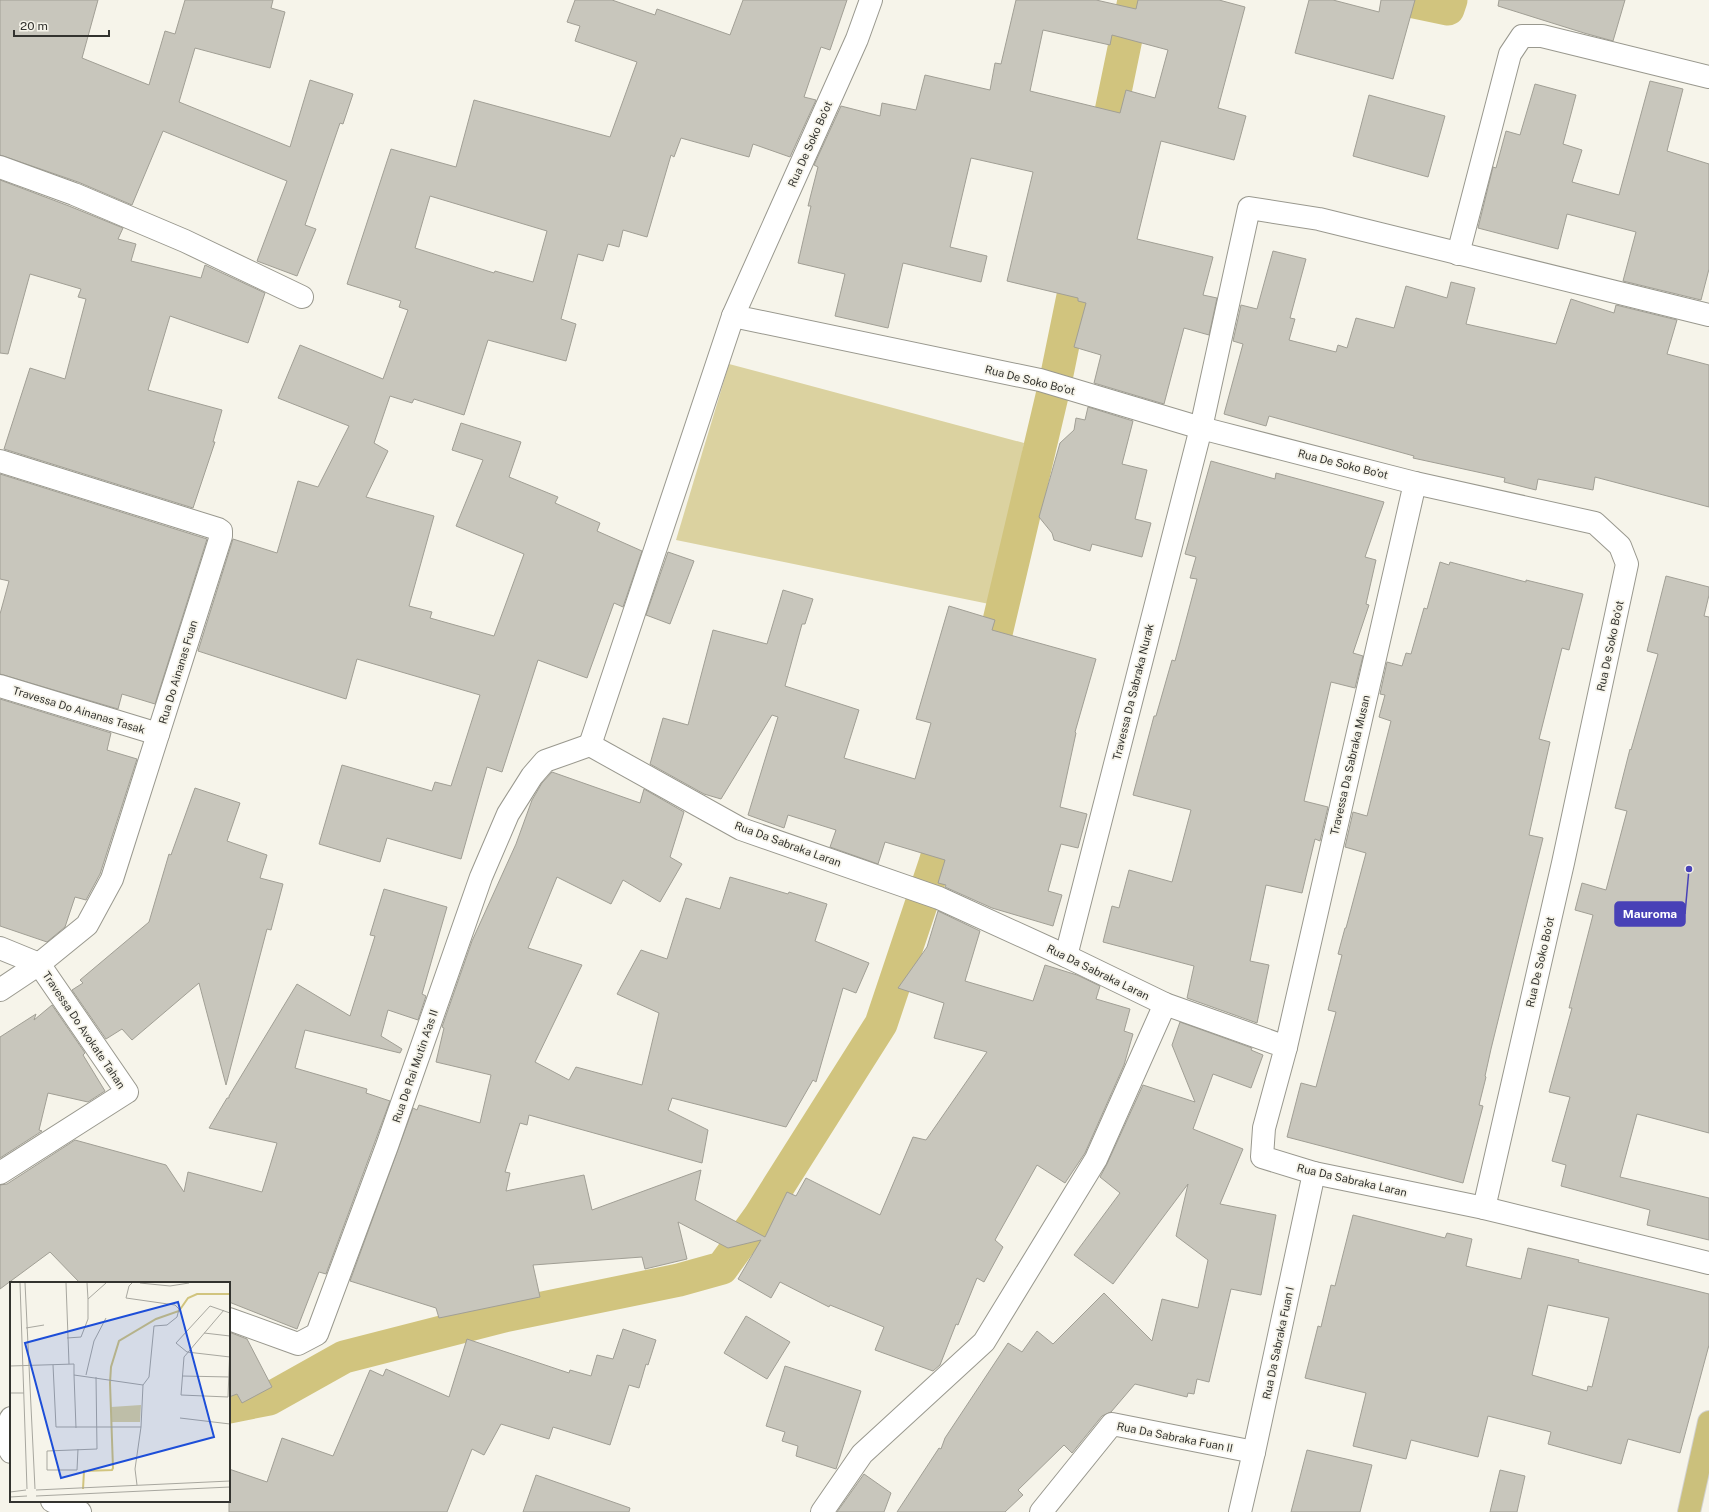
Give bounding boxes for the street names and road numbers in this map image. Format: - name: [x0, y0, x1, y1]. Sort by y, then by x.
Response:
- street label: Rua De Soko Bo’ot: [786, 99, 834, 189]
- street label: Rua De Soko Bo’ot: [984, 363, 1076, 397]
- street label: Rua De Soko Bo’ot: [1297, 447, 1389, 481]
- street label: Rua De Soko Bo’ot: [1595, 599, 1625, 693]
- street label: Rua Do Ainanas Fuan: [157, 619, 199, 725]
- street label: Travessa Da Sabraka Nurak: [1110, 623, 1156, 761]
- street label: Travessa Do Ainanas Tasak: [12, 684, 146, 736]
- street label: Travessa Da Sabraka Musan: [1328, 694, 1372, 836]
- street label: Rua Da Sabraka Laran: [733, 819, 843, 869]
- street label: Rua De Soko Bo’ot: [1524, 916, 1556, 1008]
- street label: Rua Da Sabraka Laran: [1045, 942, 1151, 1002]
- street label: Travessa Do Avokate Tahan: [40, 969, 128, 1091]
- street label: Rua De Rai Mutin A’as II: [390, 1008, 440, 1124]
- street label: Rua Da Sabraka Laran: [1296, 1161, 1408, 1199]
- street label: Rua Da Sabraka Fuan I: [1260, 1286, 1296, 1400]
- street label: Rua Da Sabraka Fuan II: [1116, 1420, 1234, 1454]

